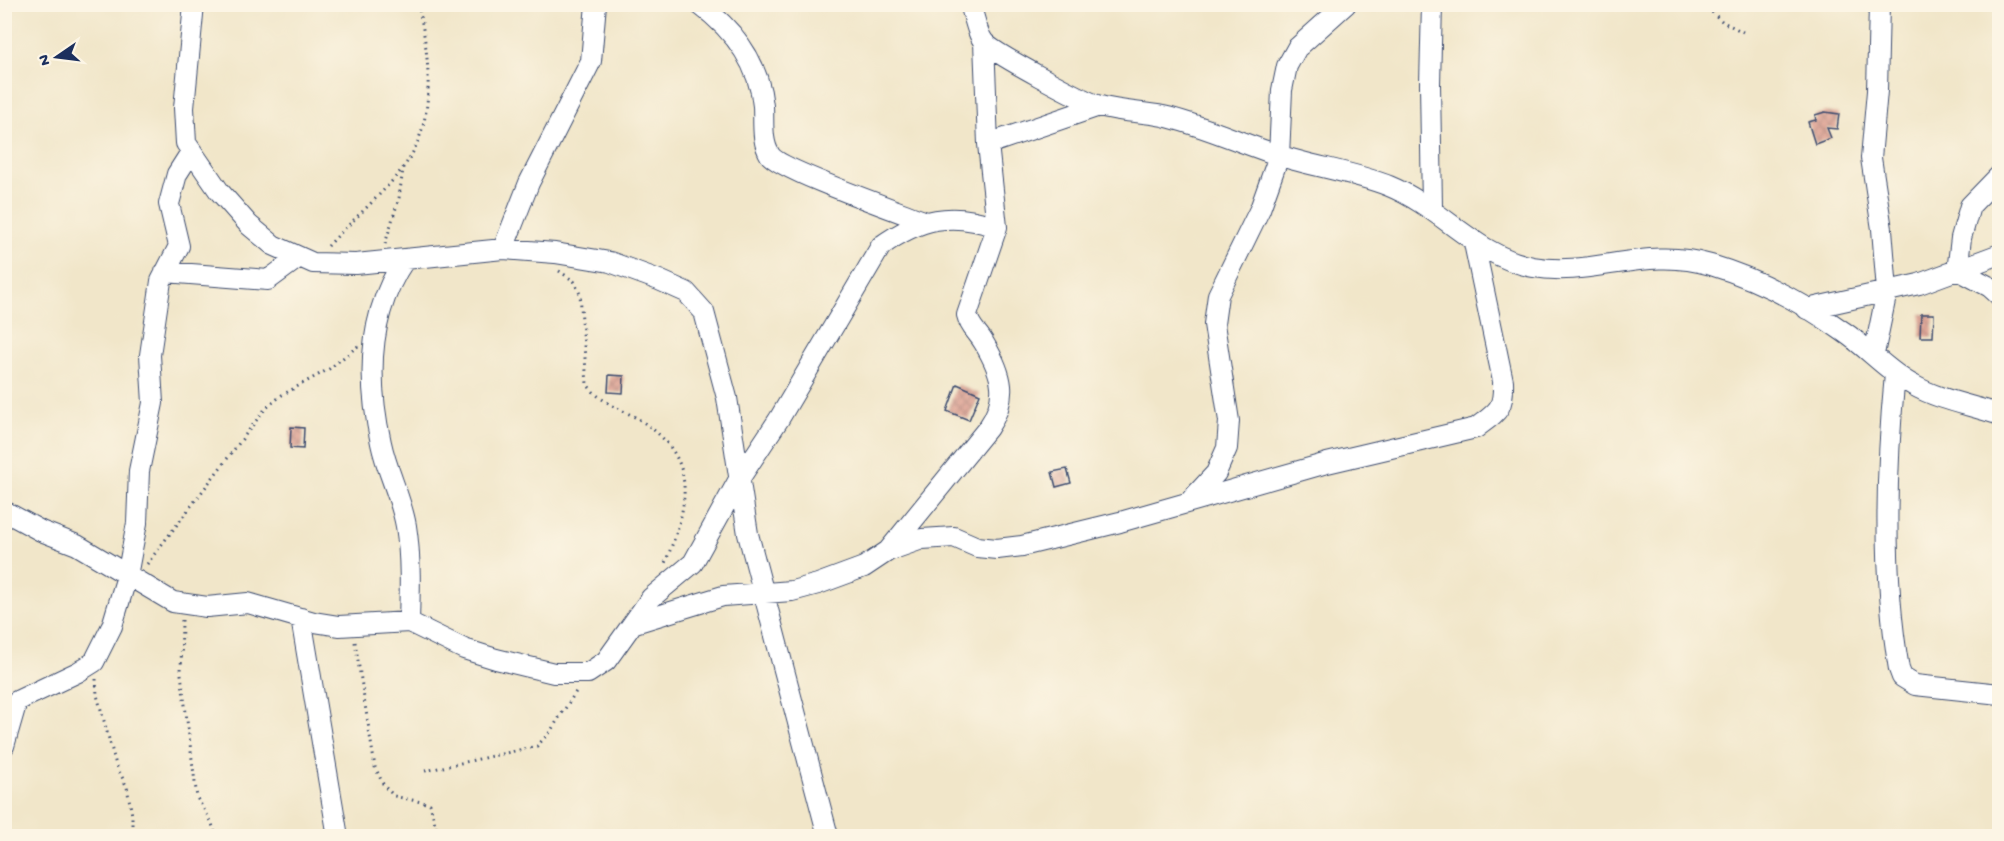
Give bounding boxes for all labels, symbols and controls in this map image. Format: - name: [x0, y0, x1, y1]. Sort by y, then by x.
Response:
- north arrow: [27, 27, 87, 87]
- text: N: [35, 52, 56, 67]

